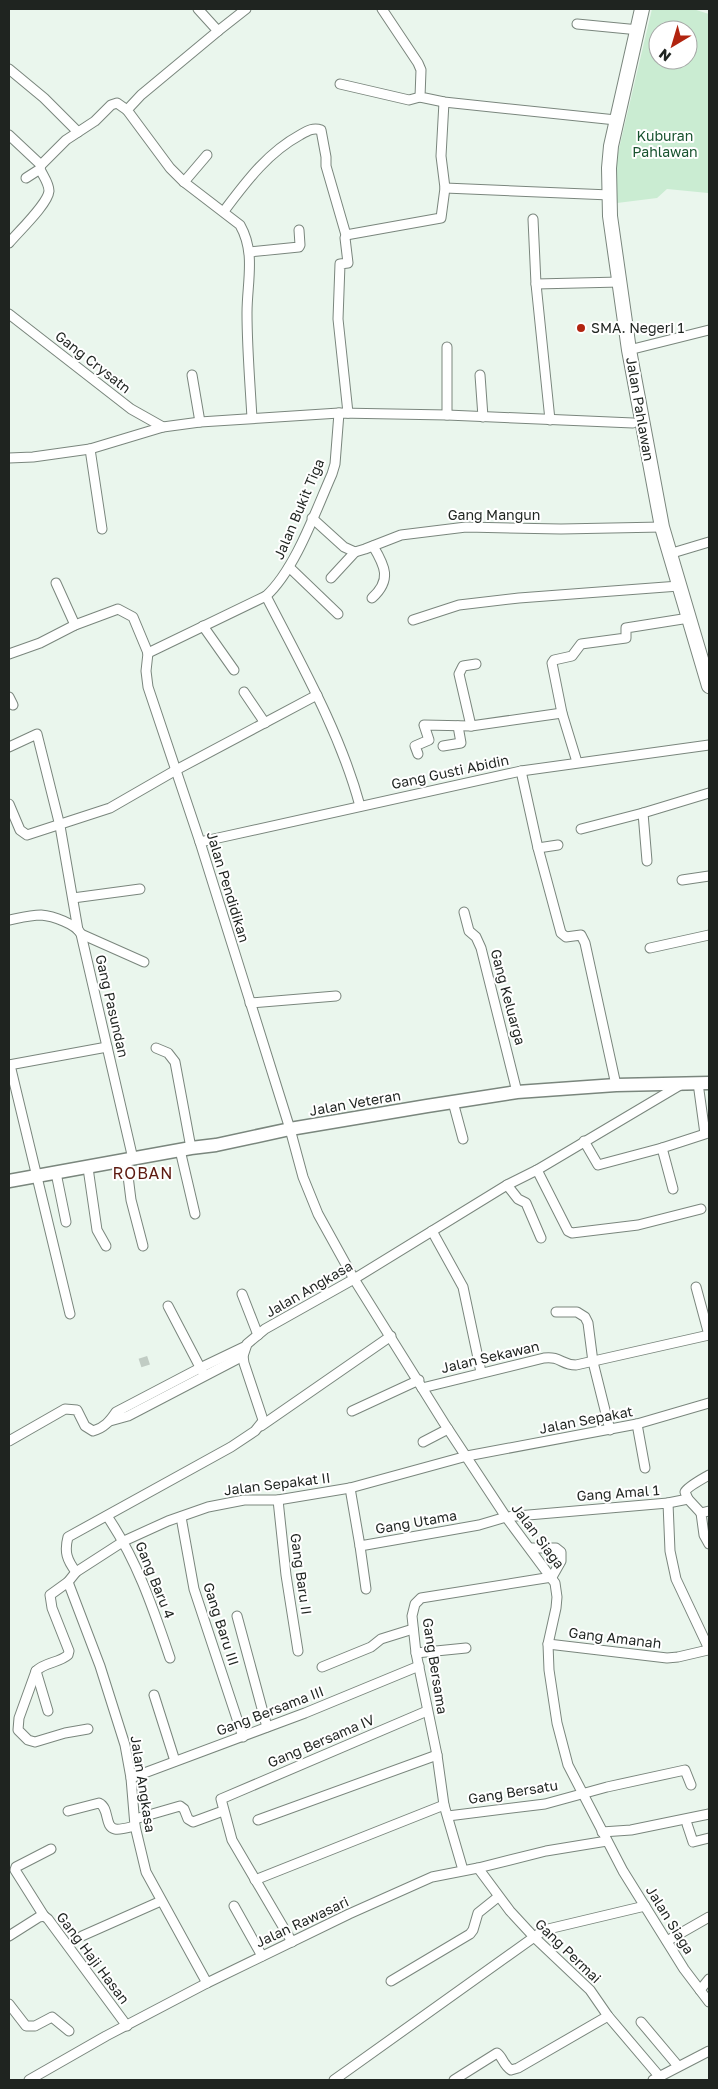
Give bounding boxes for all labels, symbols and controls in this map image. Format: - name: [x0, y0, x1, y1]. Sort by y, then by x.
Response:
- north arrow: [648, 20, 698, 70]
- text: N: [655, 46, 674, 66]
- park label: Kuburan Pahlawan: [632, 127, 698, 160]
- place label: SMA. Negeri 1: [591, 319, 684, 336]
- marker: SMA. Negeri 1: [575, 322, 587, 334]
- street label: Gang Crysatn: [52, 327, 134, 396]
- street label: Jalan Pahlawan: [623, 355, 658, 462]
- street label: Jalan Bukit Tiga: [270, 456, 327, 562]
- street label: Gang Mangun: [448, 506, 540, 523]
- street label: Gang Gusti Abidin: [390, 751, 510, 792]
- street label: Jalan Pendidikan: [204, 829, 253, 944]
- street label: Gang Keluarga: [487, 947, 529, 1047]
- street label: Gang Pasundan: [92, 953, 133, 1059]
- street label: Jalan Veteran: [308, 1086, 402, 1119]
- district label: ROBAN: [112, 1163, 174, 1183]
- street label: Jalan Angkasa: [262, 1257, 355, 1320]
- street label: Jalan Sekawan: [439, 1337, 541, 1376]
- street label: Jalan Sepakat: [538, 1402, 634, 1437]
- street label: Jalan Sepakat II: [223, 1469, 331, 1498]
- street label: Gang Amal 1: [576, 1481, 660, 1504]
- street label: Jalan Siaga: [508, 1500, 568, 1572]
- street label: Gang Utama: [374, 1506, 458, 1537]
- street label: Gang Baru II: [287, 1532, 316, 1616]
- street label: Gang Baru 4: [132, 1539, 179, 1621]
- street label: Gang Baru III: [200, 1580, 243, 1668]
- street label: Gang Bersama: [420, 1617, 451, 1715]
- street label: Gang Amanah: [568, 1623, 662, 1652]
- street label: Gang Bersama III: [214, 1682, 326, 1739]
- street label: Gang Bersama IV: [265, 1710, 377, 1771]
- street label: Jalan Angkasa: [127, 1734, 160, 1834]
- street label: Gang Bersatu: [467, 1776, 559, 1807]
- street label: Jalan Siaga: [643, 1882, 698, 1957]
- street label: Jalan Rawasari: [252, 1893, 351, 1951]
- street label: Gang Haji Hasan: [53, 1908, 133, 2007]
- street label: Gang Permai: [532, 1915, 605, 1986]

